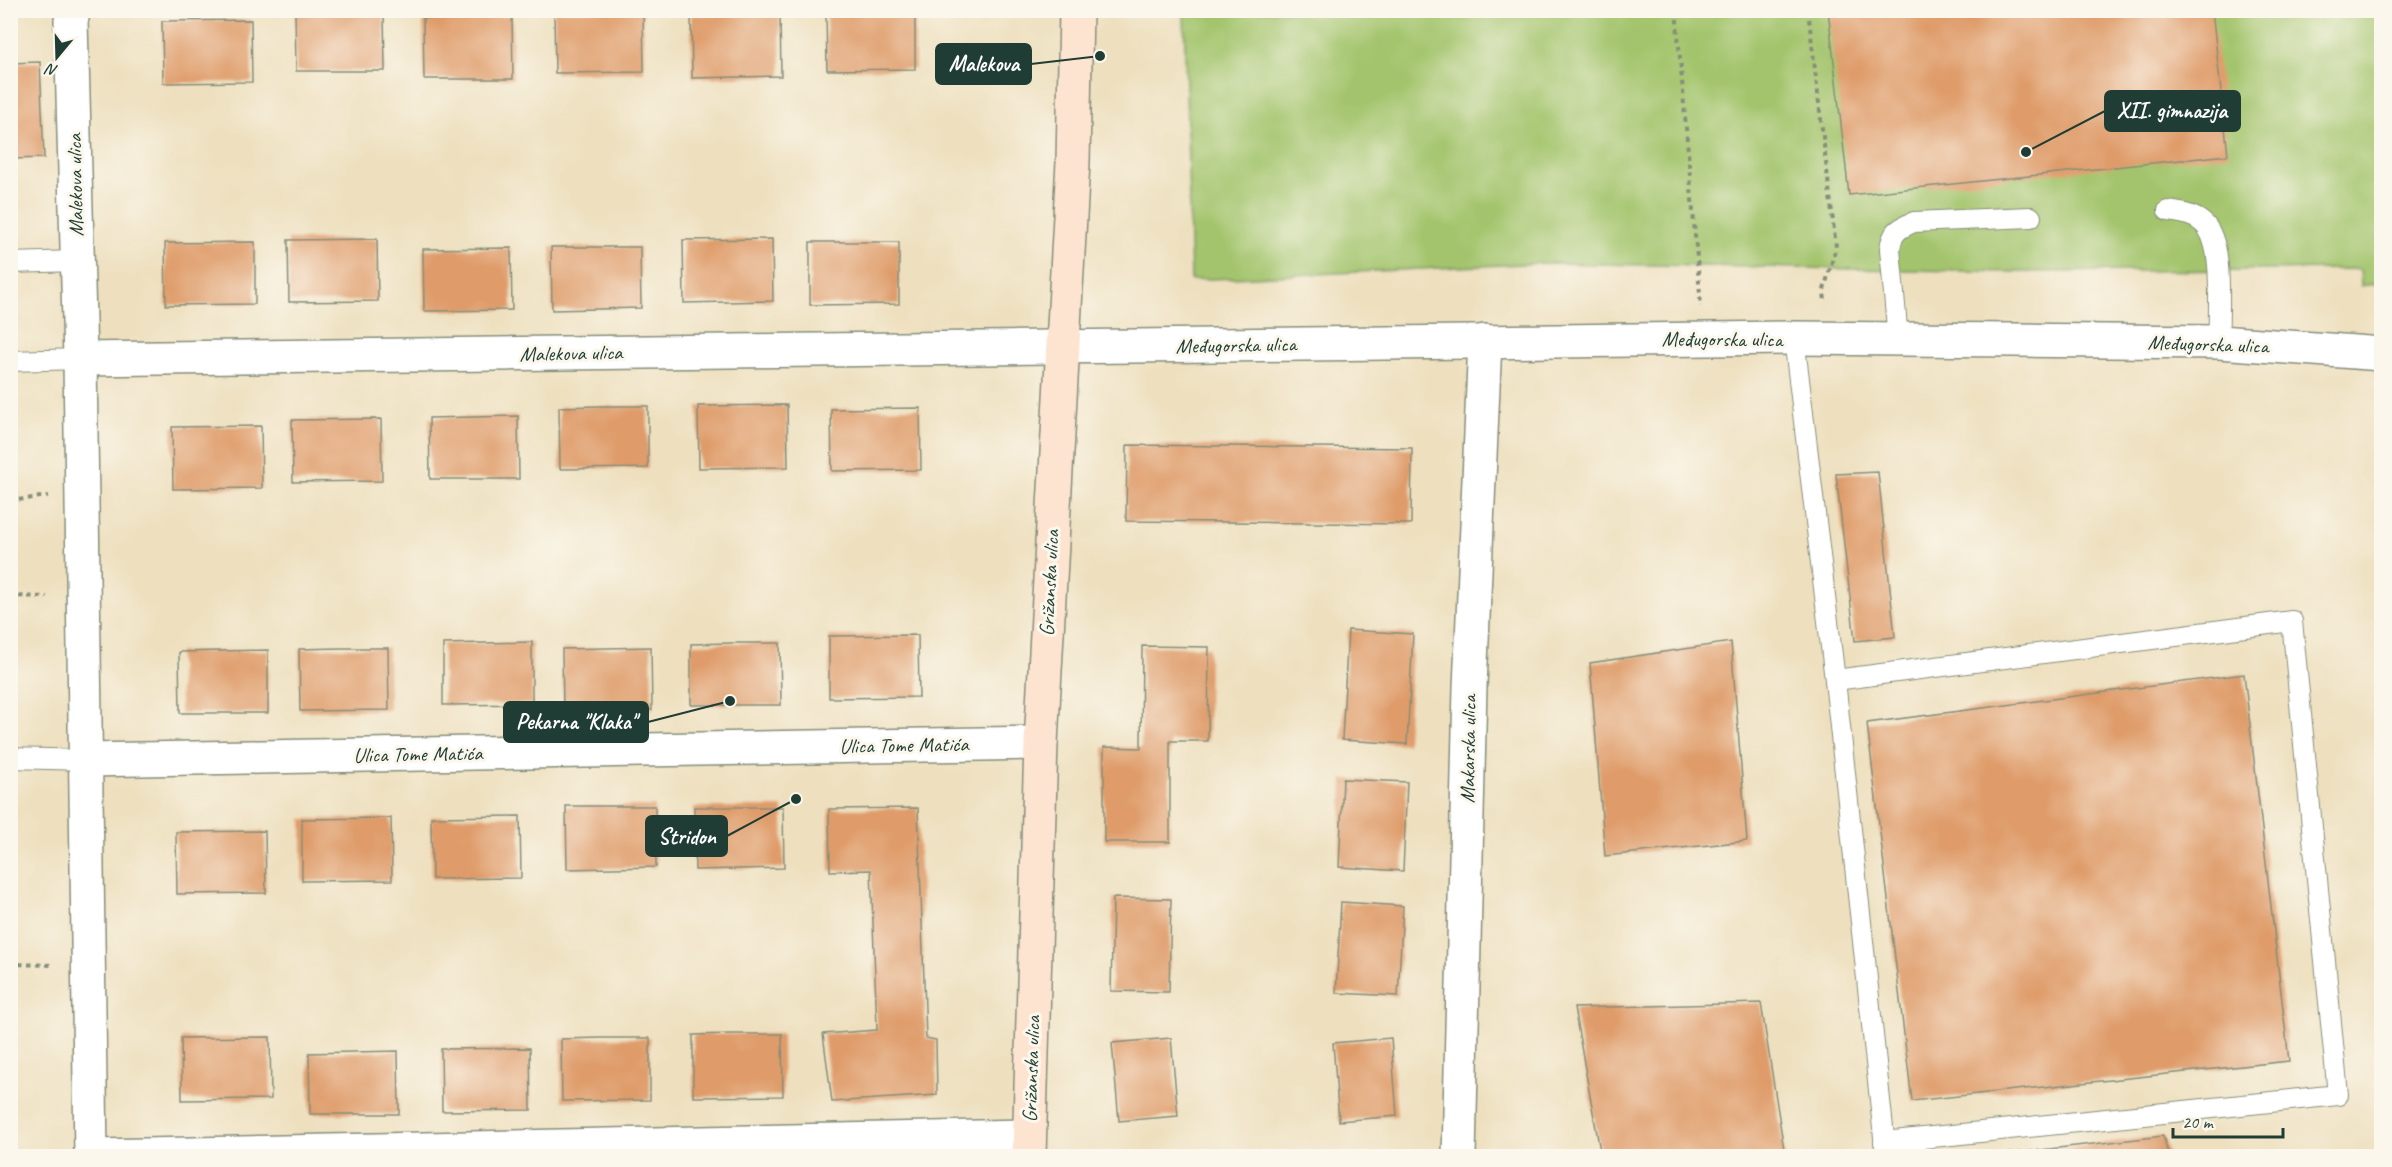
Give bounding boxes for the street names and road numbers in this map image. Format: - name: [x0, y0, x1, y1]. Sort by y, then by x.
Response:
- street label: Malekova ulica: [61, 132, 89, 237]
- street label: Međugorska ulica: [1662, 326, 1785, 352]
- street label: Međugorska ulica: [2147, 329, 2271, 359]
- street label: Međugorska ulica: [1175, 331, 1299, 359]
- street label: Malekova ulica: [519, 339, 624, 367]
- street label: Grižanska ulica: [1033, 528, 1065, 637]
- street label: Makarska ulica: [1454, 692, 1482, 803]
- street label: Ulica Tome Matića: [839, 731, 971, 759]
- street label: Ulica Tome Matića: [353, 740, 485, 768]
- street label: Grižanska ulica: [1016, 1014, 1046, 1123]

